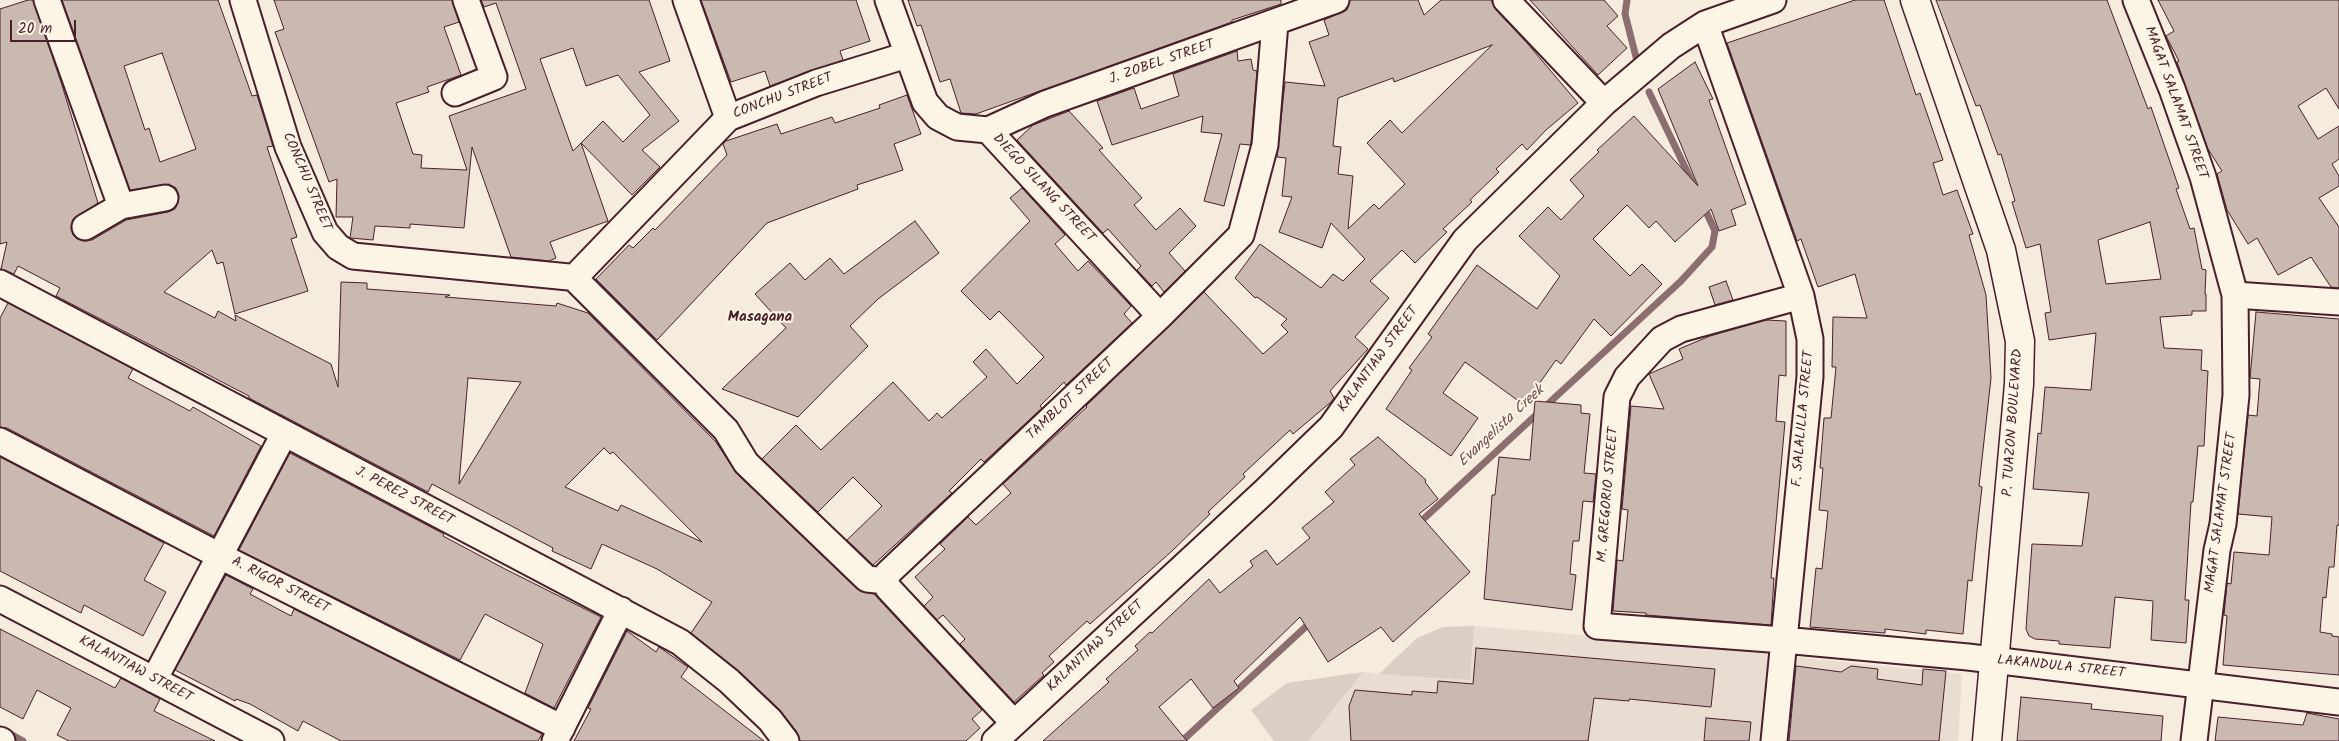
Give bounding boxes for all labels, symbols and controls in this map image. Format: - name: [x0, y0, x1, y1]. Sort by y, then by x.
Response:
- scale bar: [12, 10, 79, 42]
- text: 20 m: [18, 17, 52, 41]
- street label: MAGAT SALAMAT STREET: [2139, 24, 2211, 182]
- street label: J. ZOBEL STREET: [1107, 37, 1217, 89]
- street label: CONCHU STREET: [731, 70, 835, 124]
- street label: CONCHU STREET: [278, 130, 334, 234]
- street label: DIEGO SILANG STREET: [988, 131, 1098, 247]
- street label: KALANTIAW STREET: [1335, 304, 1423, 416]
- district label: Masagana: [728, 309, 792, 327]
- street label: P. TUAZON BOULEVARD: [2000, 349, 2028, 497]
- street label: F. SALALILLA STREET: [1790, 350, 1818, 488]
- street label: TAMBLOT STREET: [1024, 356, 1118, 444]
- water label: Evangelista Creek: [1455, 383, 1549, 471]
- street label: M. GREGORIO STREET: [1595, 427, 1623, 563]
- street label: MAGAT SALAMAT STREET: [2202, 432, 2242, 594]
- street label: J. PEREZ STREET: [352, 464, 456, 530]
- street label: A. RIGOR STREET: [228, 554, 332, 618]
- street label: KALANTIAW STREET: [1044, 598, 1148, 696]
- street label: KALANTIAW STREET: [75, 633, 195, 707]
- street label: LAKANDULA STREET: [1996, 653, 2126, 683]

